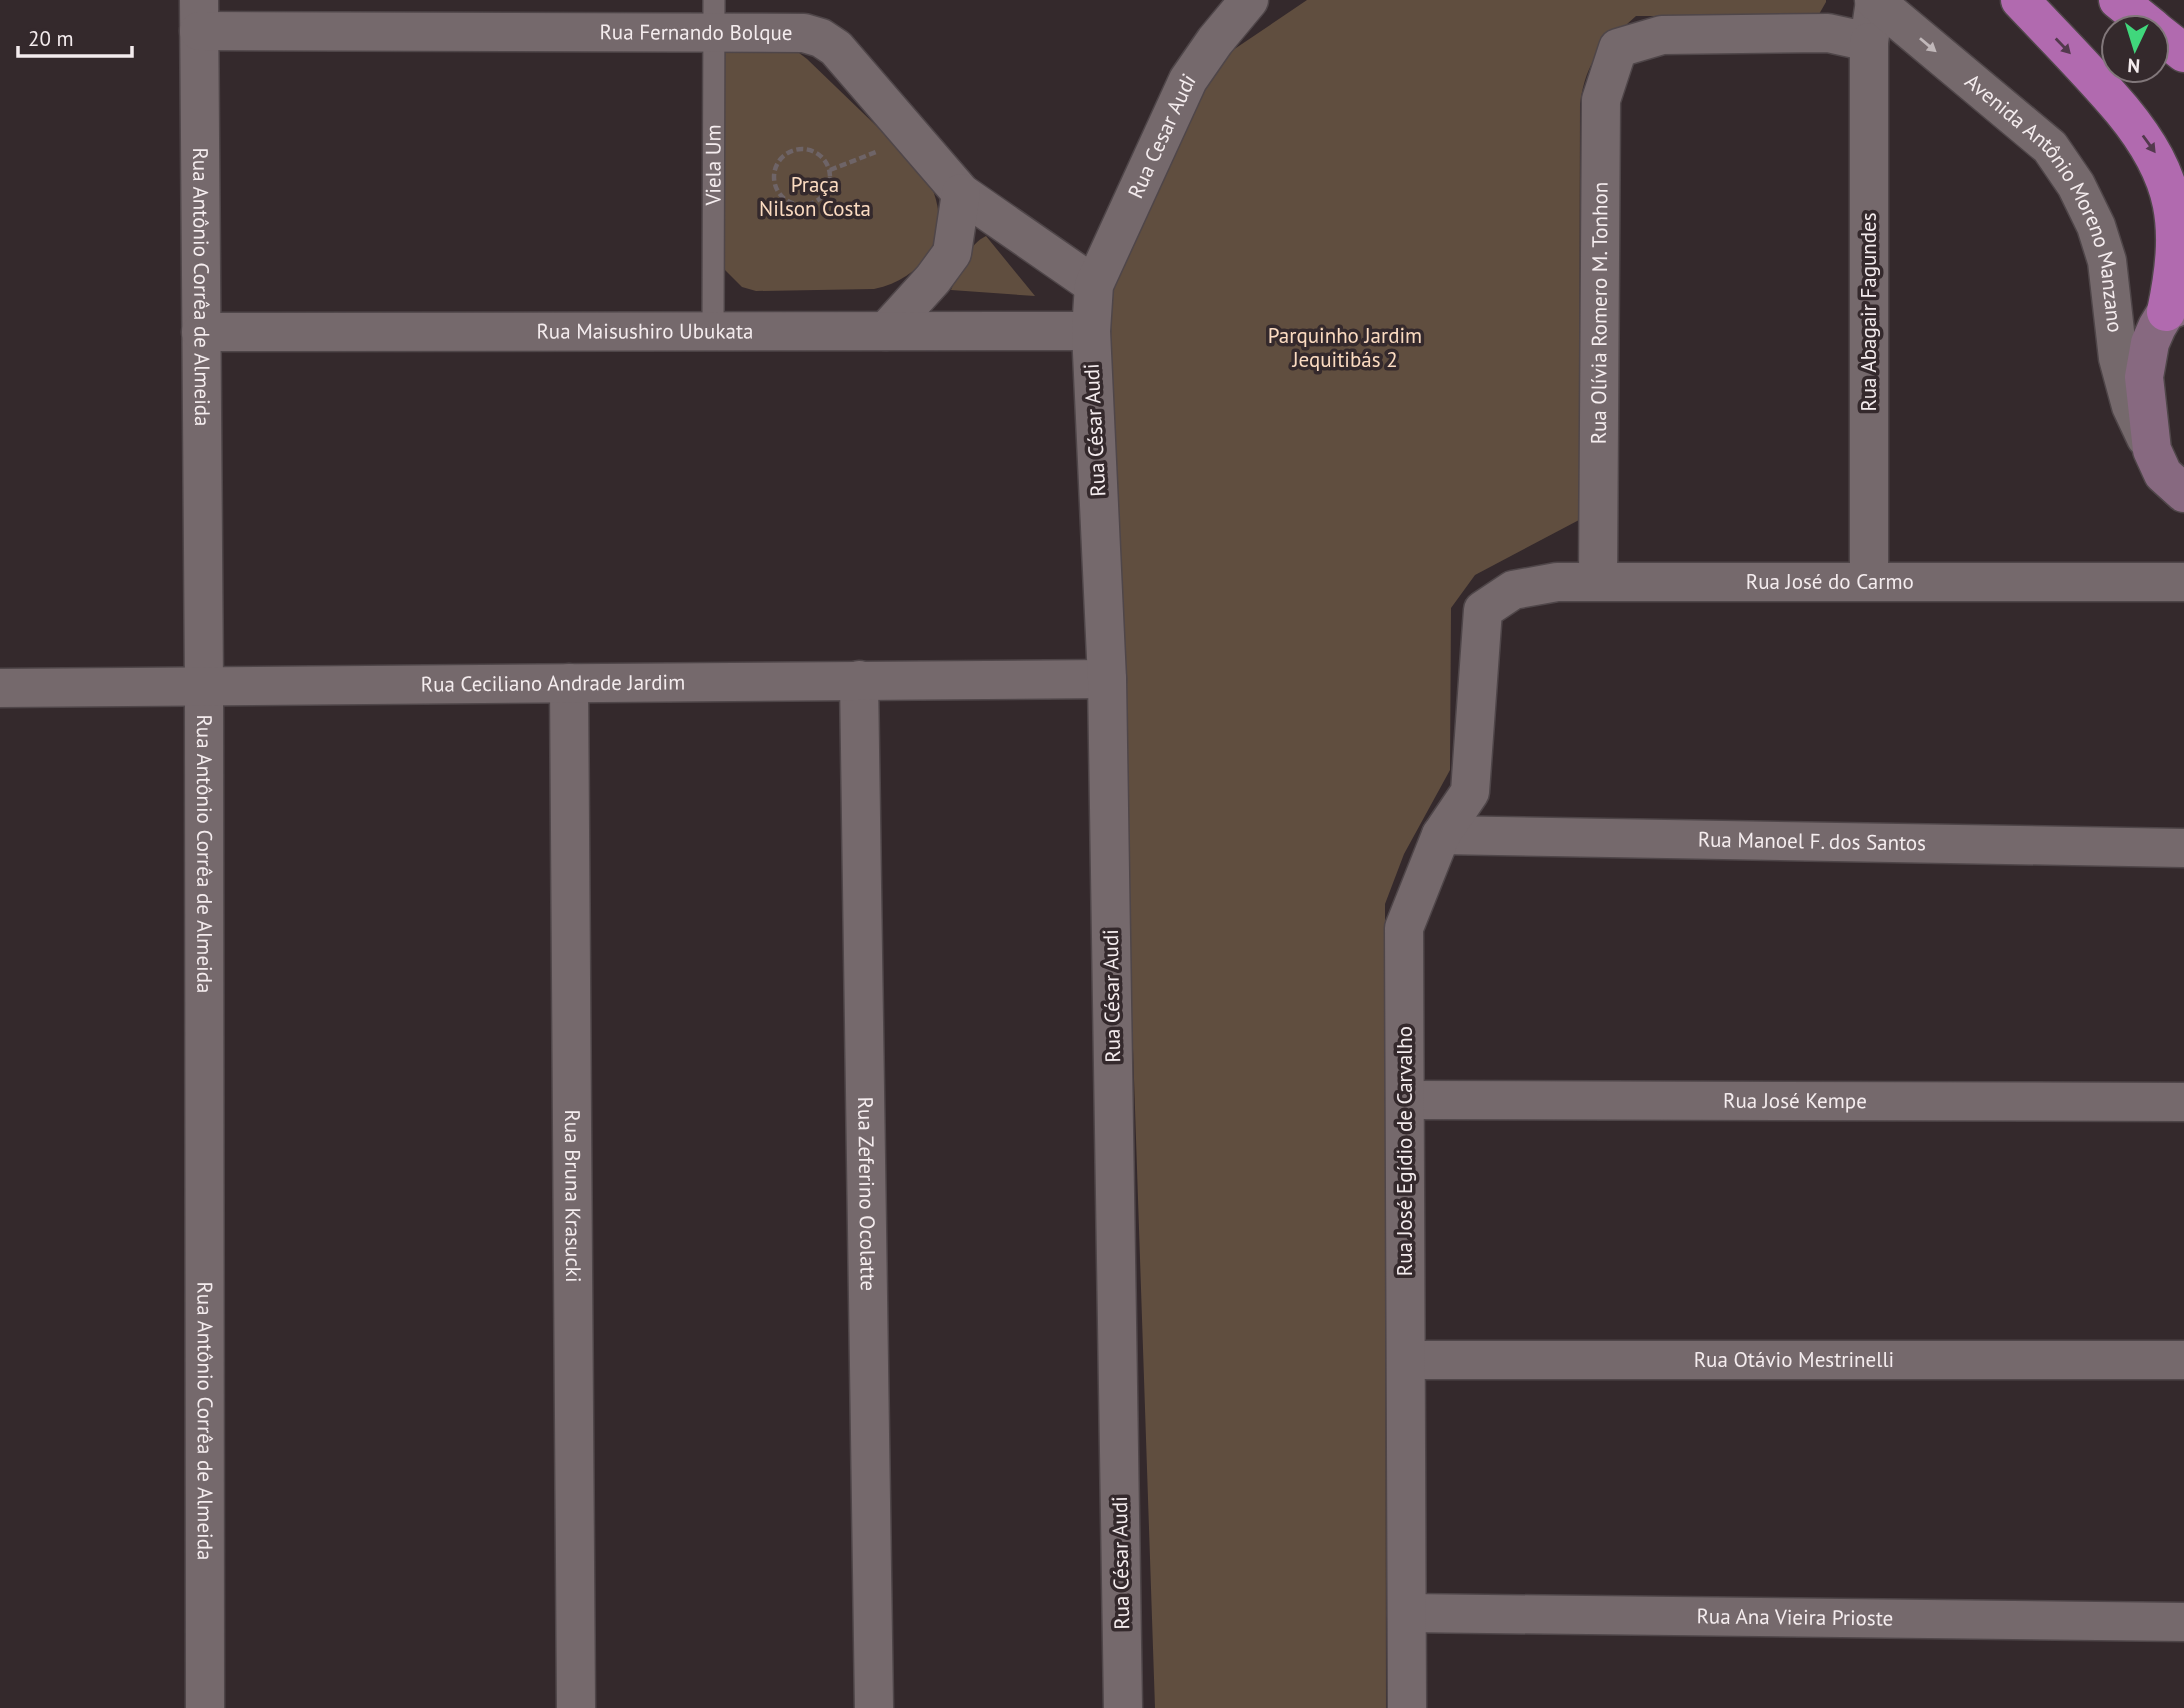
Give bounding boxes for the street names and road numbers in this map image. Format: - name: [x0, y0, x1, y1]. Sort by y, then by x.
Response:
- street label: Rua Fernando Bolque: [600, 18, 792, 46]
- street label: Rua Cesar Audi: [1122, 68, 1201, 203]
- street label: Avenida Antônio Moreno Manzano: [1960, 68, 2129, 334]
- street label: Viela Um: [699, 124, 727, 207]
- street label: Rua Antônio Corrêa de Almeida: [187, 147, 216, 427]
- street label: Rua Olívia Romero M. Tonhon: [1585, 182, 1613, 444]
- street label: Rua Abagair Fagundes: [1855, 212, 1882, 412]
- street label: Rua Maisushiro Ubukata: [537, 317, 753, 345]
- street label: Rua César Audi: [1078, 363, 1111, 497]
- street label: Rua José do Carmo: [1746, 568, 1914, 595]
- street label: Rua Ceciliano Andrade Jardim: [421, 668, 685, 698]
- street label: Rua Antônio Corrêa de Almeida: [191, 714, 218, 993]
- street label: Rua Manoel F. dos Santos: [1698, 825, 1926, 856]
- street label: Rua César Audi: [1097, 929, 1126, 1063]
- street label: Rua José Egídio de Carvalho: [1391, 1026, 1418, 1276]
- street label: Rua José Kempe: [1723, 1087, 1867, 1114]
- street label: Rua Zeferino Ocolatte: [852, 1097, 882, 1291]
- street label: Rua Bruna Krasucki: [559, 1109, 587, 1283]
- street label: Rua Antônio Corrêa de Almeida: [192, 1281, 219, 1560]
- street label: Rua Otávio Mestrinelli: [1694, 1346, 1894, 1373]
- street label: Rua César Audi: [1106, 1496, 1135, 1630]
- street label: Rua Ana Vieira Prioste: [1696, 1602, 1893, 1632]

